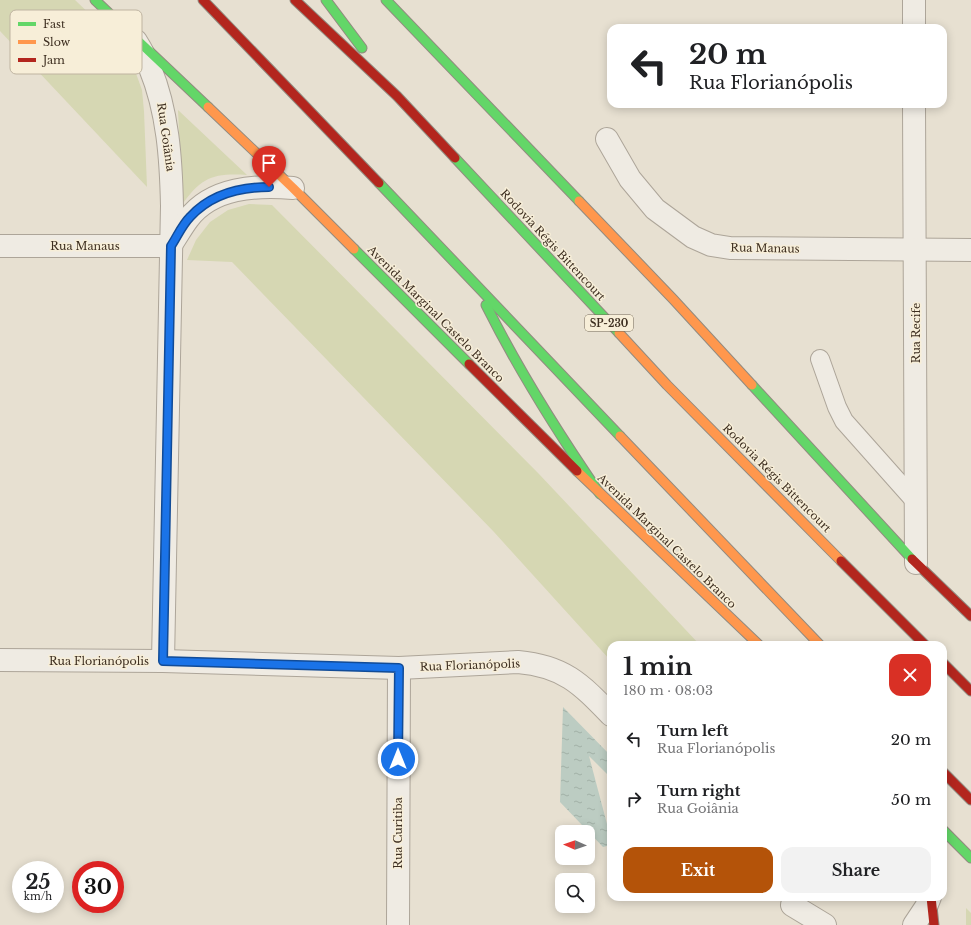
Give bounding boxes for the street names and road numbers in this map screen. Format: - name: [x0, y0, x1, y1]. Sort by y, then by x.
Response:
- street label: Rua Goiânia: [154, 102, 178, 173]
- street label: Rodovia Régis Bittencourt: [498, 186, 609, 304]
- street label: Rua Manaus: [50, 239, 120, 253]
- street label: Rua Manaus: [730, 240, 800, 256]
- street label: Avenida Marginal Castelo Branco: [364, 242, 507, 385]
- street label: Rua Recife: [909, 303, 923, 363]
- road number: SP-230: [585, 315, 633, 331]
- street label: Rodovia Régis Bittencourt: [720, 421, 835, 536]
- street label: Avenida Marginal Castelo Branco: [594, 470, 739, 611]
- street label: Rua Florianópolis: [49, 654, 149, 668]
- street label: Rua Florianópolis: [420, 656, 520, 674]
- street label: Rua Curitiba: [391, 796, 405, 869]

